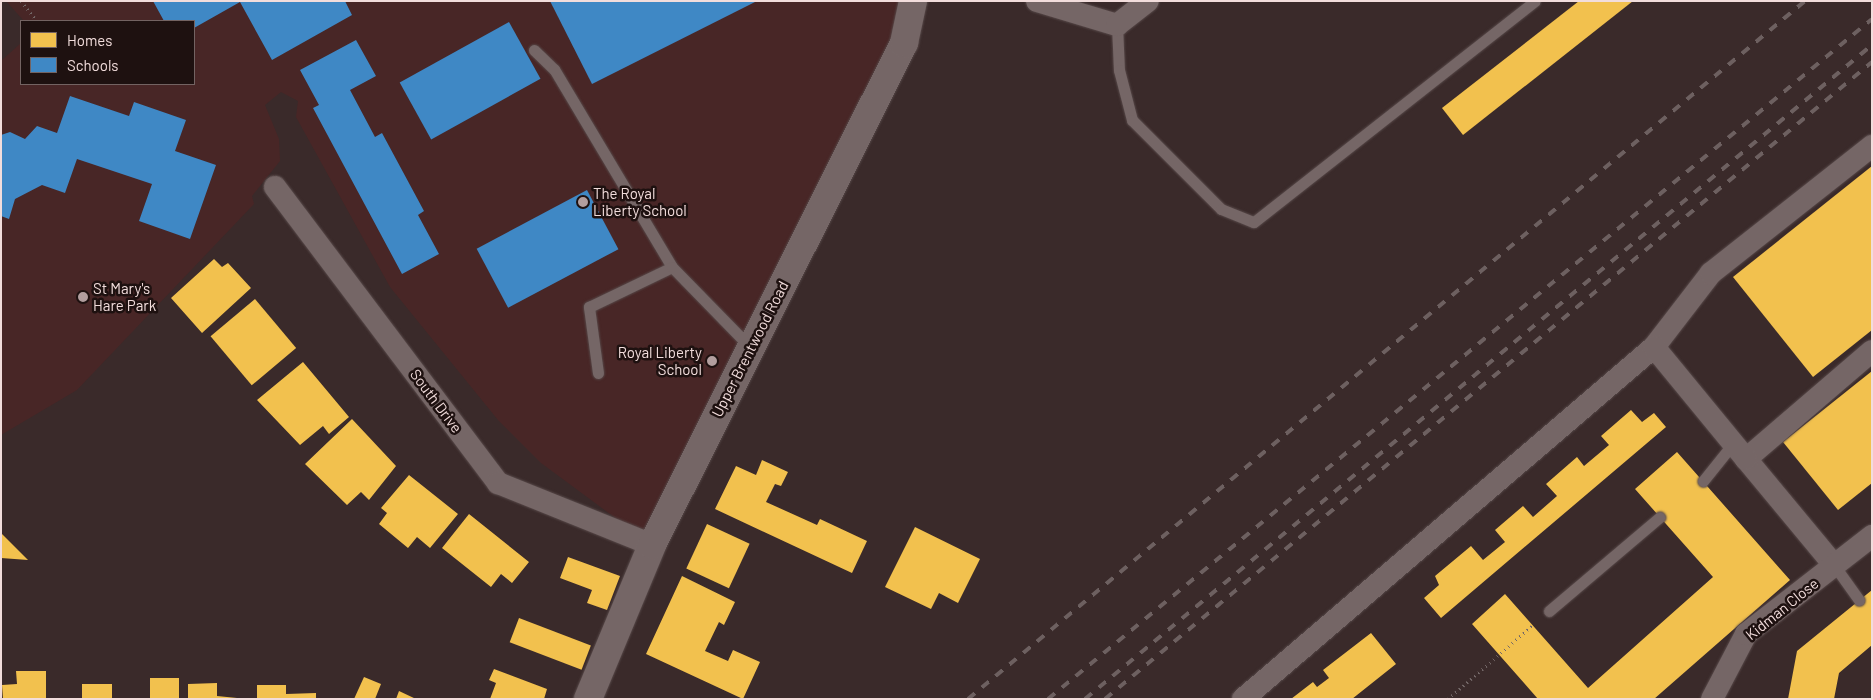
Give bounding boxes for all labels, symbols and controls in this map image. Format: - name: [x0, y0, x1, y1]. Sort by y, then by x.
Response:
- legend: [20, 20, 195, 85]
- text: Homes: [67, 31, 112, 49]
- text: Schools: [67, 56, 119, 74]
- place label: The Royal Liberty School: [593, 184, 687, 219]
- marker: The Royal Liberty School: [577, 196, 589, 208]
- street label: Upper Brentwood Road: [708, 278, 792, 420]
- place label: St Mary's Hare Park: [93, 279, 156, 314]
- marker: St Mary's Hare Park: [77, 291, 89, 303]
- place label: Royal Liberty School: [618, 343, 702, 378]
- marker: Royal Liberty School: [706, 355, 718, 367]
- street label: South Drive: [406, 366, 466, 436]
- street label: Kidman Close: [1742, 574, 1822, 644]

